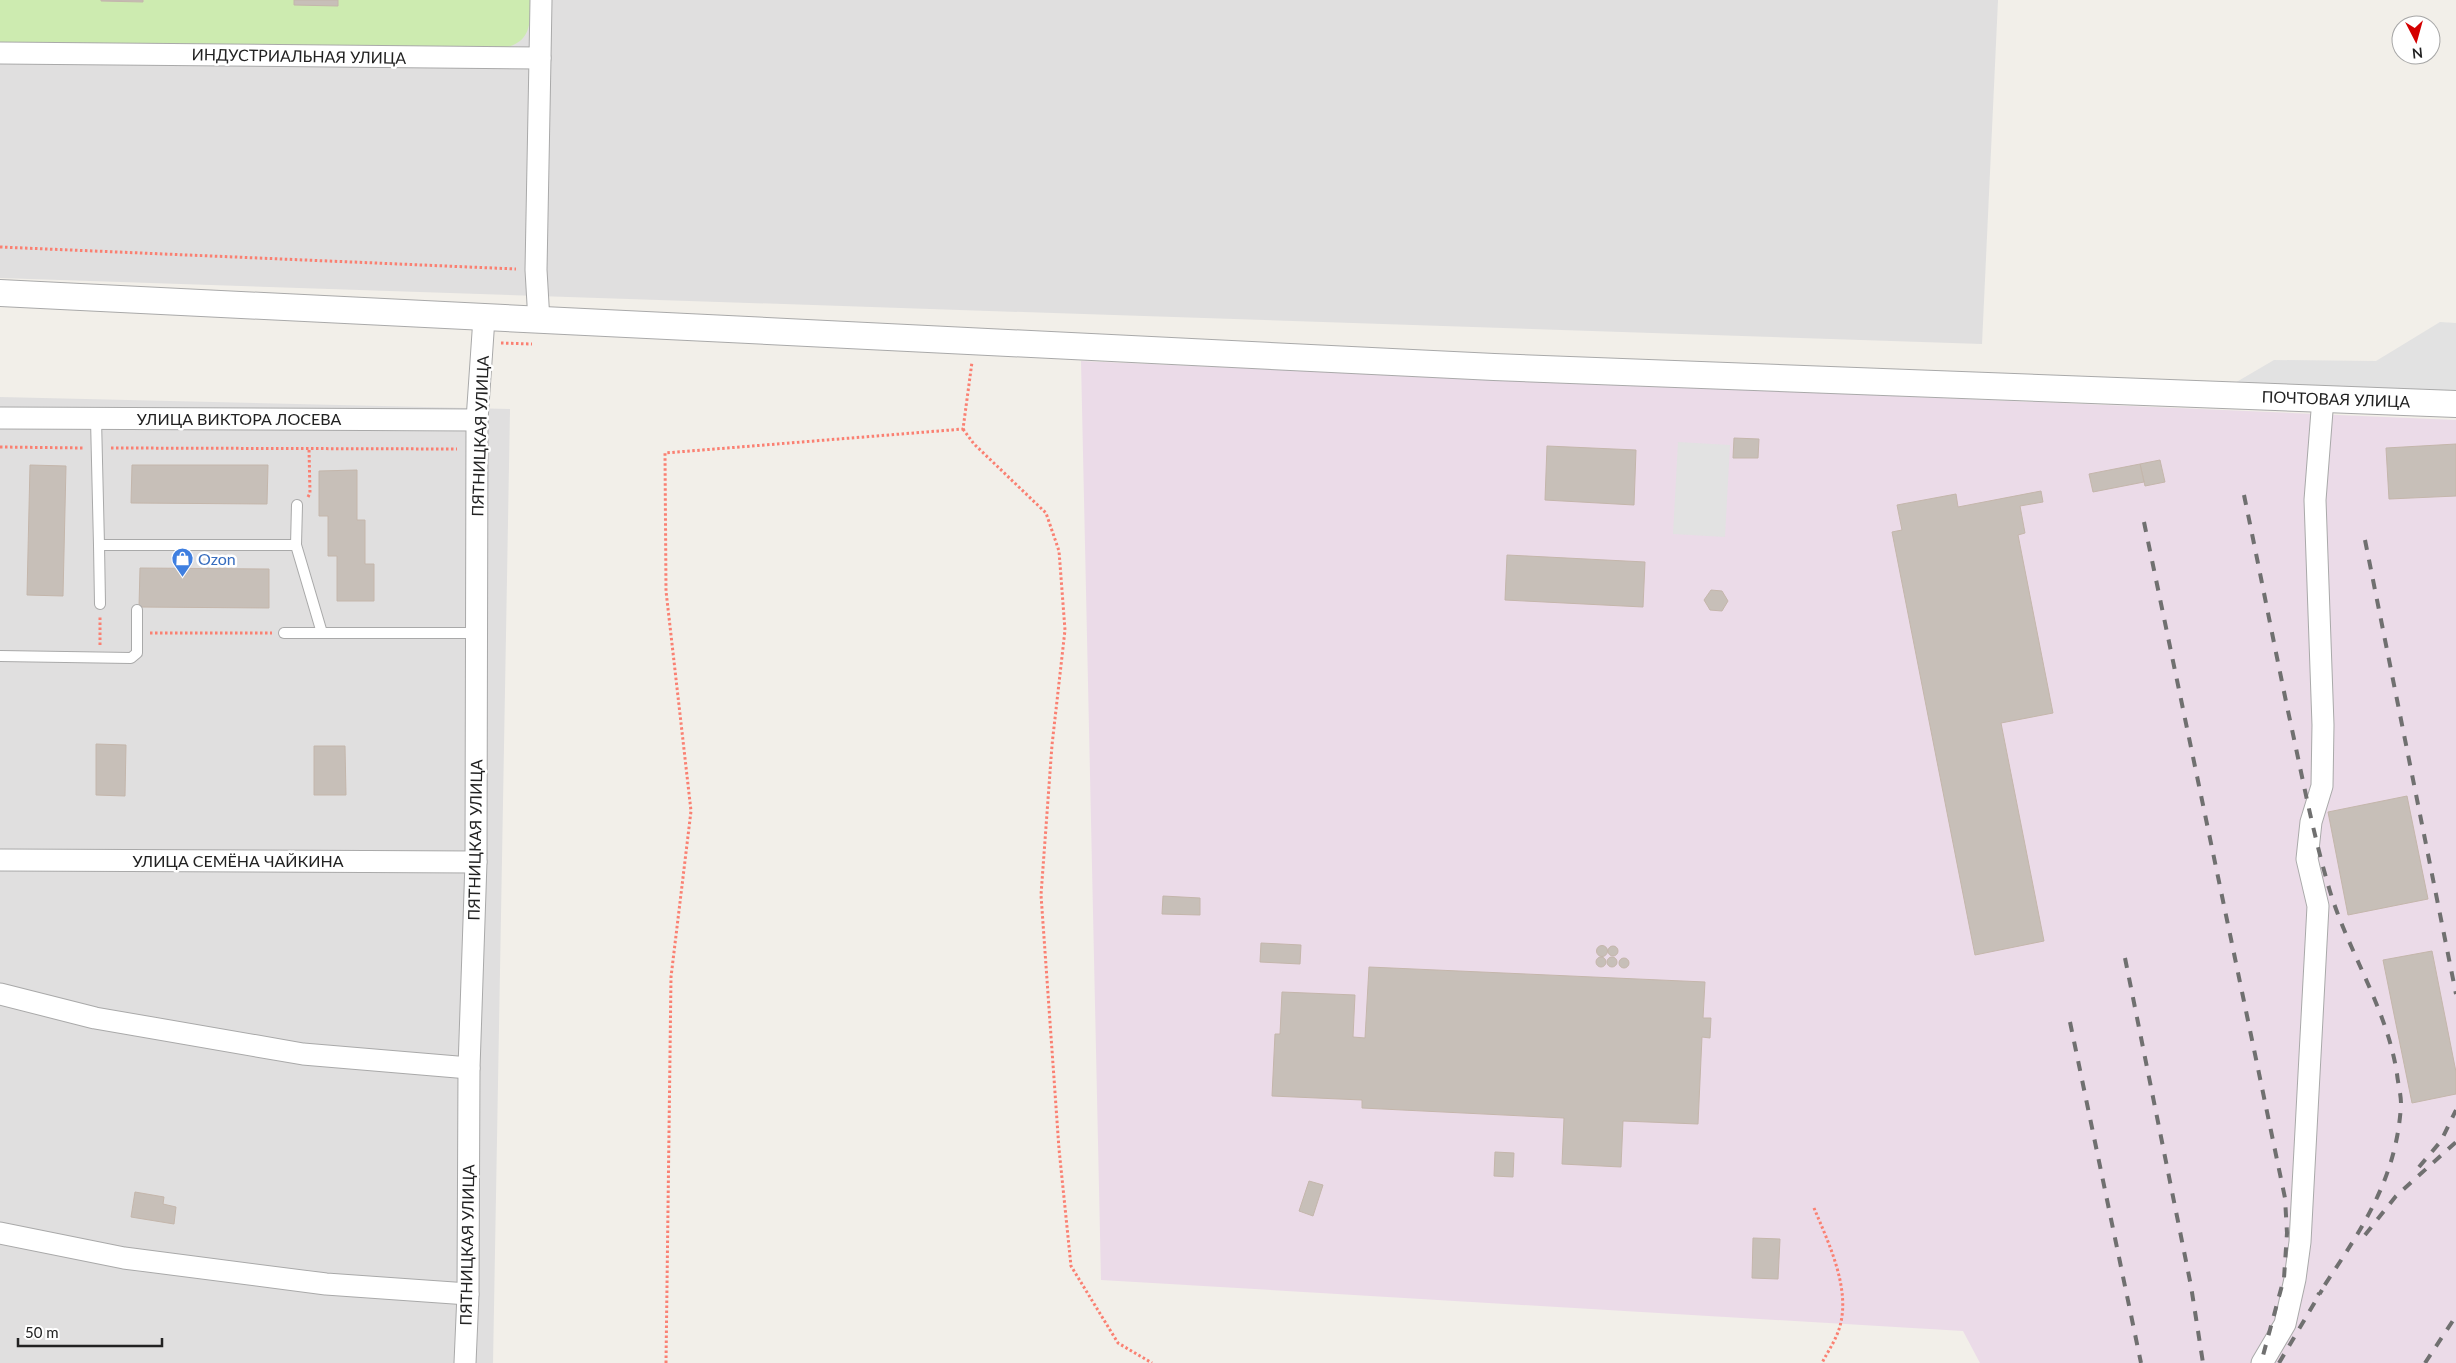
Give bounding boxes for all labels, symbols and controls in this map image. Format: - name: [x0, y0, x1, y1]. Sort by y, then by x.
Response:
- north arrow: [2391, 15, 2441, 65]
- street label: ИНДУСТРИАЛЬНАЯ УЛИЦА: [192, 44, 407, 67]
- text: N: [2411, 44, 2424, 62]
- street label: ПЯТНИЦКАЯ УЛИЦА: [467, 355, 492, 517]
- street label: ПОЧТОВАЯ УЛИЦА: [2261, 386, 2411, 411]
- street label: УЛИЦА ВИКТОРА ЛОСЕВА: [137, 409, 341, 428]
- shop icon: Ozon: [170, 547, 194, 578]
- place label: Ozon: [198, 549, 236, 568]
- street label: ПЯТНИЦКАЯ УЛИЦА: [464, 759, 485, 921]
- street label: УЛИЦА СЕМЁНА ЧАЙКИНА: [133, 851, 344, 870]
- street label: ПЯТНИЦКАЯ УЛИЦА: [456, 1164, 477, 1326]
- scale bar: [18, 1316, 161, 1348]
- text: 50 m: [25, 1323, 59, 1341]

